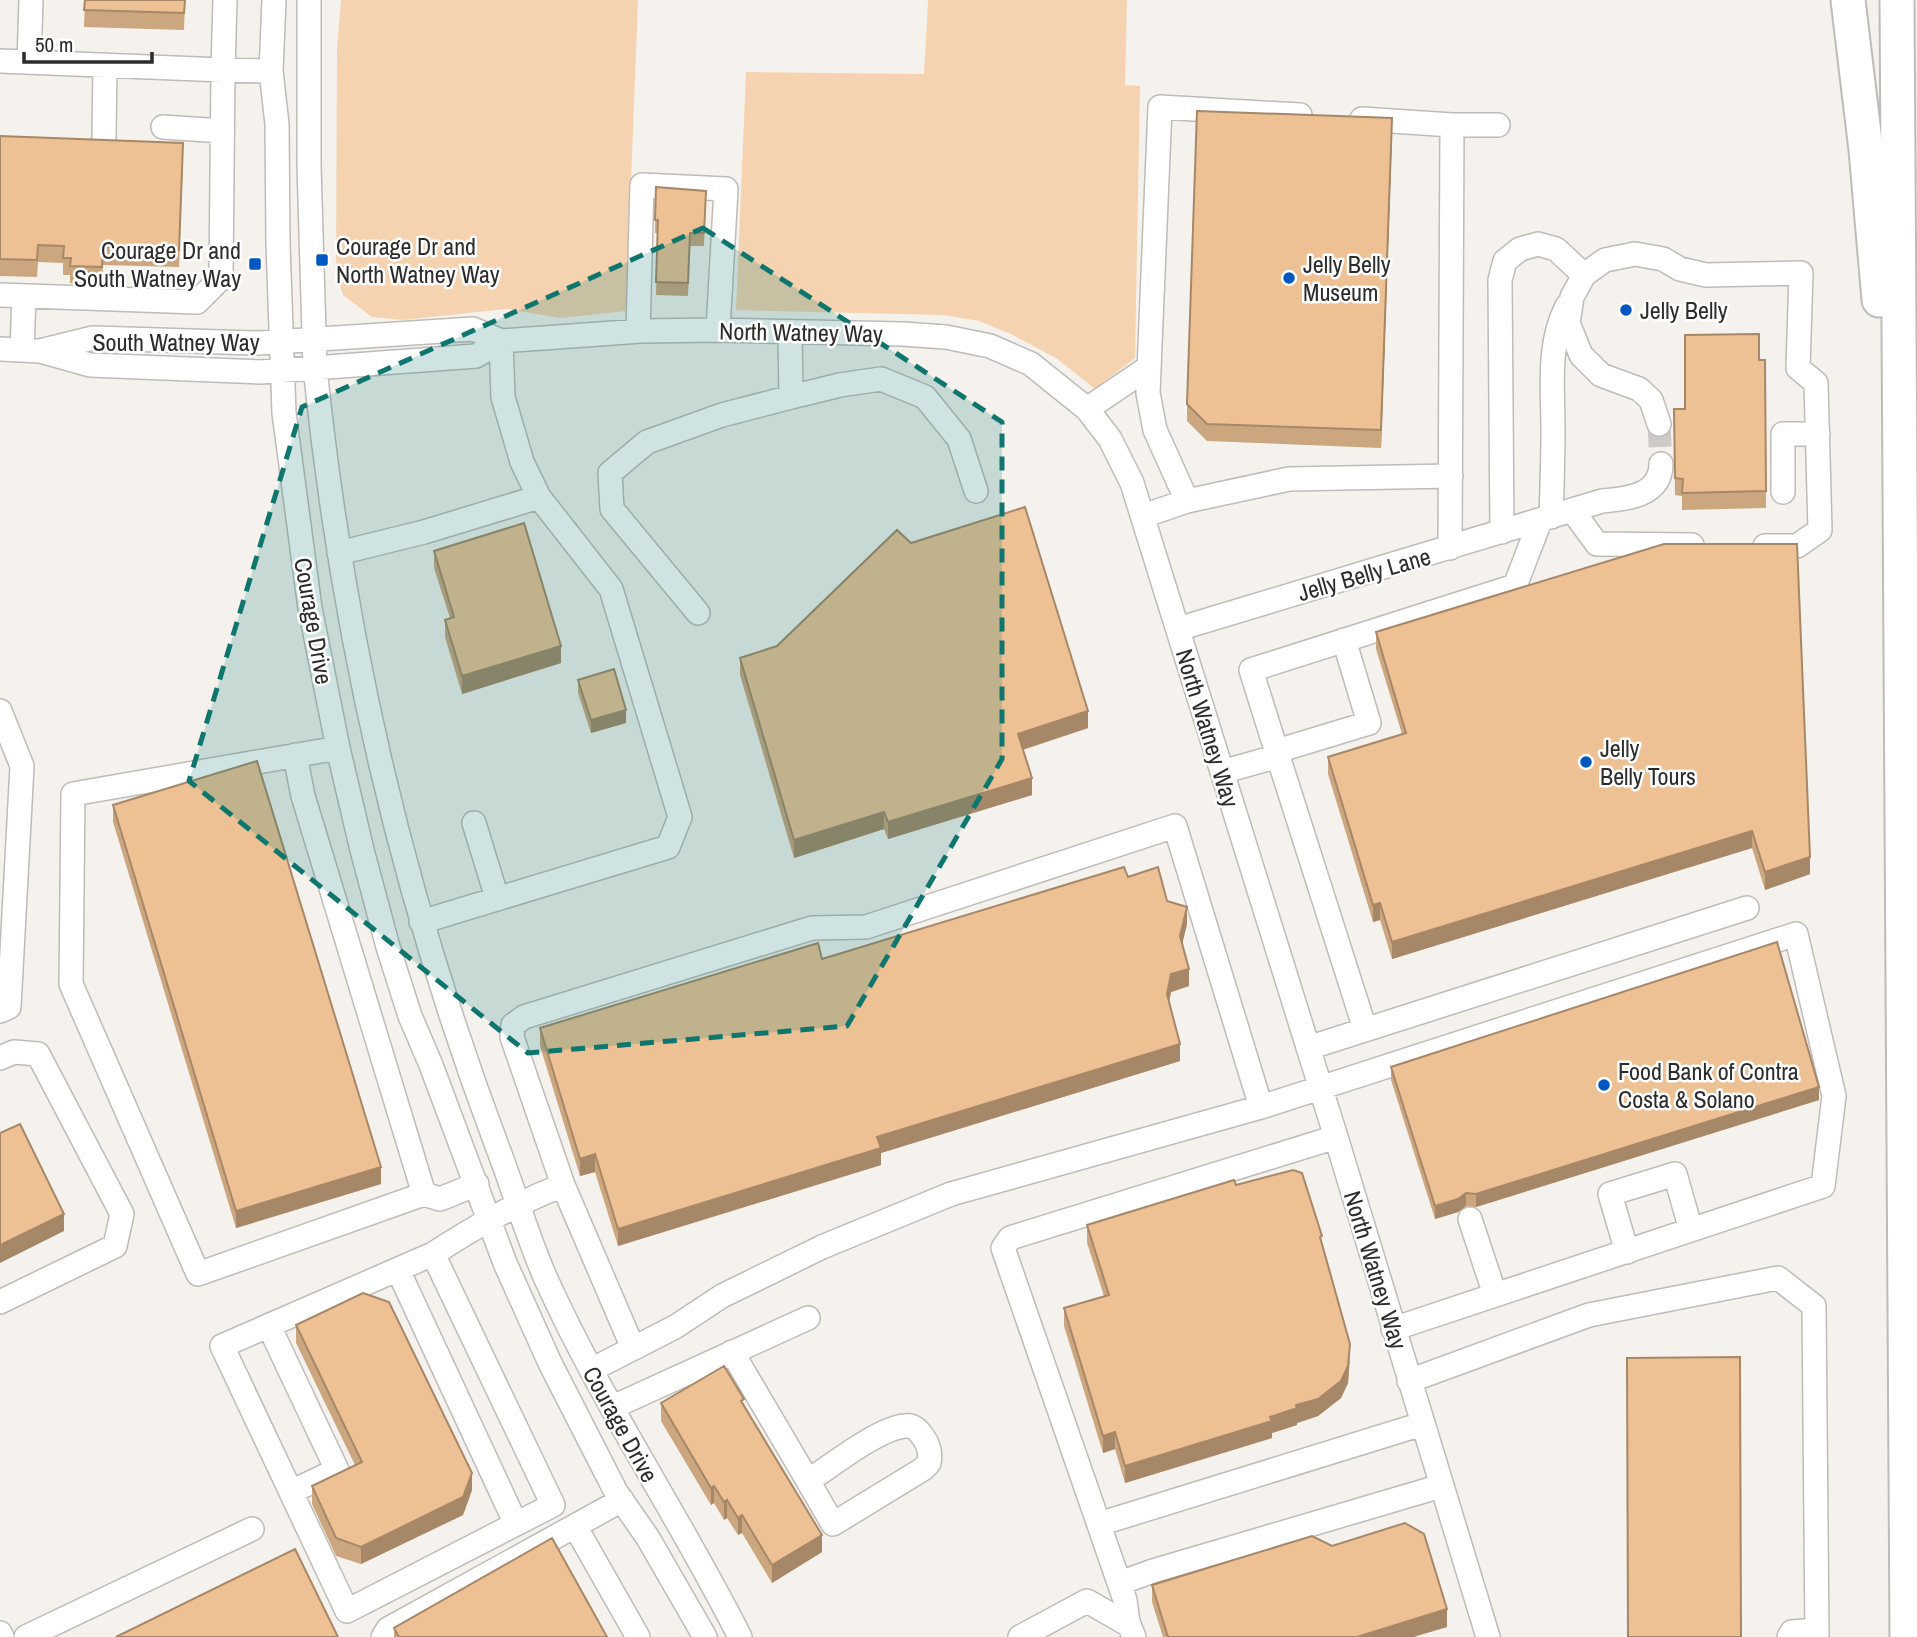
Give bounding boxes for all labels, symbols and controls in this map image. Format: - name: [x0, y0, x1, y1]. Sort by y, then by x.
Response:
- scale bar: [24, 21, 152, 65]
- text: 50 m: [35, 30, 73, 59]
- place label: Courage Dr and North Watney Way: [336, 230, 500, 290]
- place label: Courage Dr and South Watney Way: [74, 234, 241, 294]
- place label: Jelly Belly Museum: [1303, 248, 1391, 308]
- marker: Courage Dr and North Watney Way: [314, 252, 330, 268]
- marker: Courage Dr and South Watney Way: [247, 256, 263, 272]
- marker: Jelly Belly Museum: [1281, 270, 1297, 286]
- place label: Jelly Belly: [1640, 294, 1728, 326]
- marker: Jelly Belly: [1618, 302, 1634, 318]
- street label: North Watney Way: [719, 315, 883, 349]
- street label: South Watney Way: [92, 326, 260, 358]
- street label: Jelly Belly Lane: [1294, 540, 1434, 608]
- street label: Courage Drive: [287, 555, 341, 687]
- street label: North Watney Way: [1169, 645, 1247, 811]
- place label: Jelly Belly Tours: [1600, 732, 1696, 792]
- marker: Jelly Belly Tours: [1578, 754, 1594, 770]
- place label: Food Bank of Contra Costa & Solano: [1618, 1055, 1799, 1115]
- marker: Food Bank of Contra Costa & Solano: [1596, 1077, 1612, 1093]
- street label: North Watney Way: [1337, 1187, 1415, 1353]
- street label: Courage Drive: [576, 1360, 666, 1488]

